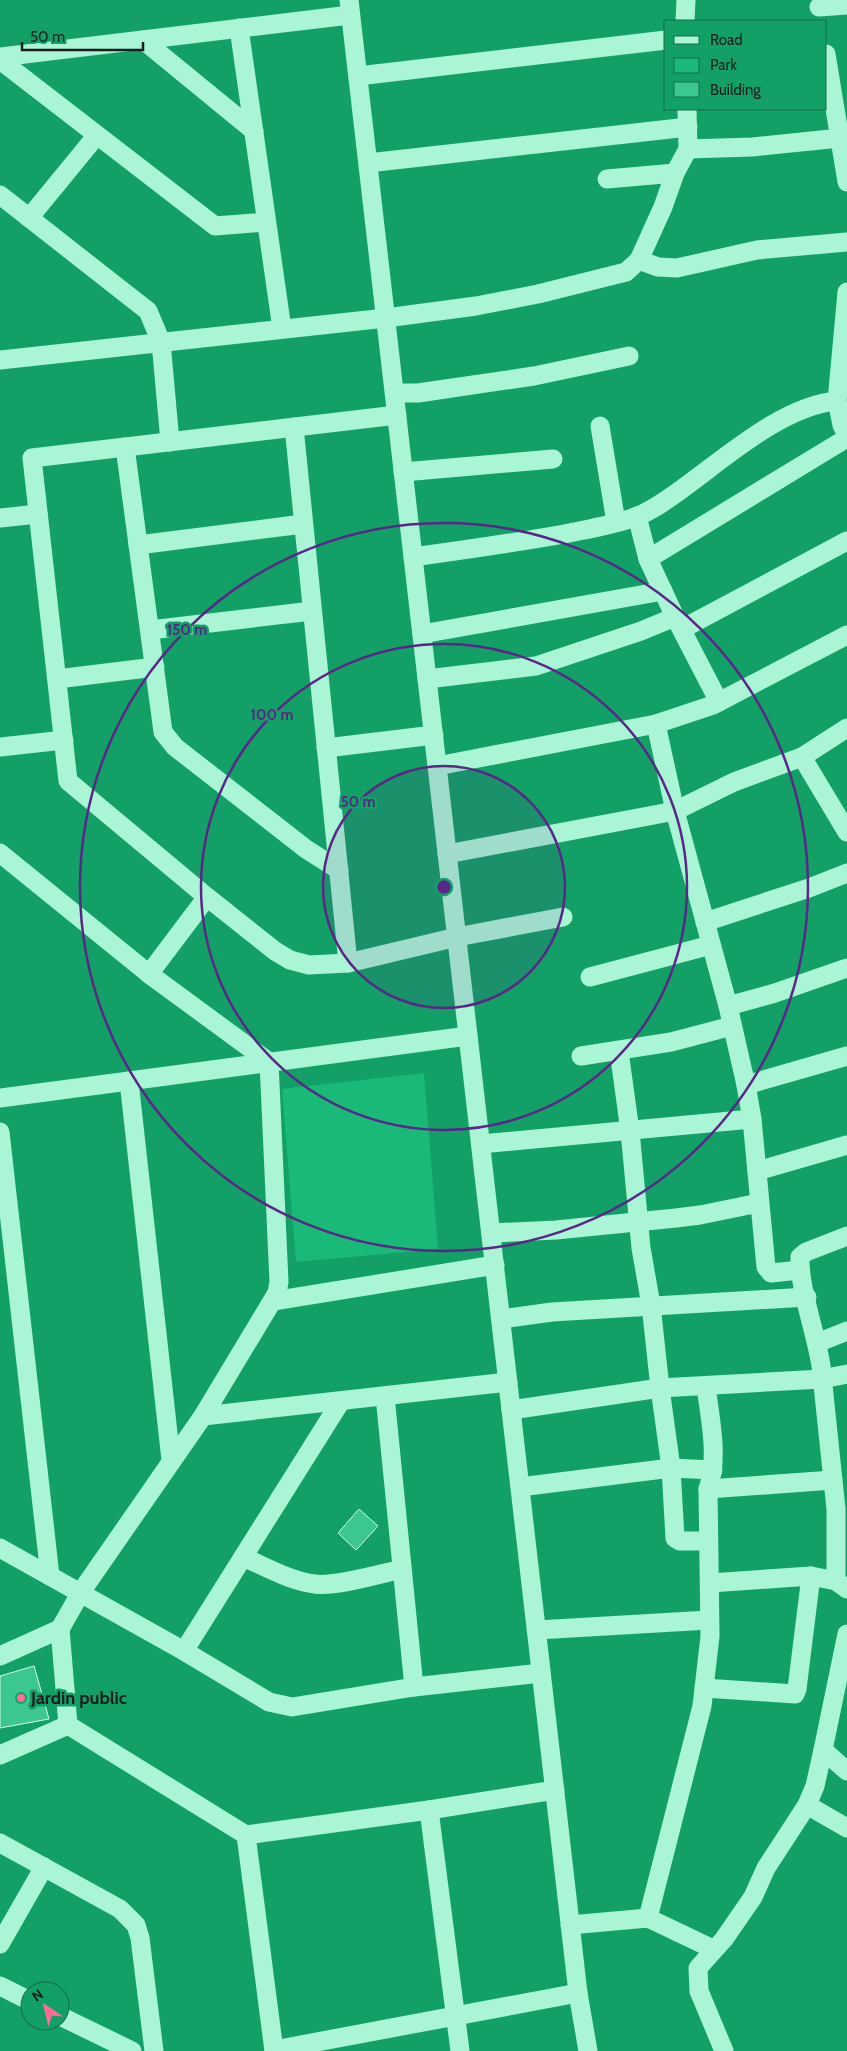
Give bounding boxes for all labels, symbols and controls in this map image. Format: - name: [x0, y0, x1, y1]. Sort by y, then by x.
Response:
- scale bar: [22, 20, 144, 52]
- legend: [664, 20, 827, 110]
- text: 50 m: [30, 28, 65, 46]
- text: Road: [710, 31, 743, 49]
- text: Park: [710, 56, 737, 74]
- text: Building: [710, 81, 761, 99]
- text: 150 m: [167, 621, 207, 639]
- text: 100 m: [250, 706, 294, 724]
- text: 50 m: [340, 793, 376, 811]
- centre of rings: [435, 878, 453, 896]
- place label: Jardin public: [30, 1687, 127, 1709]
- marker: Jardin public: [15, 1692, 27, 1704]
- north arrow: [20, 1981, 70, 2031]
- text: N: [28, 1985, 47, 2006]

